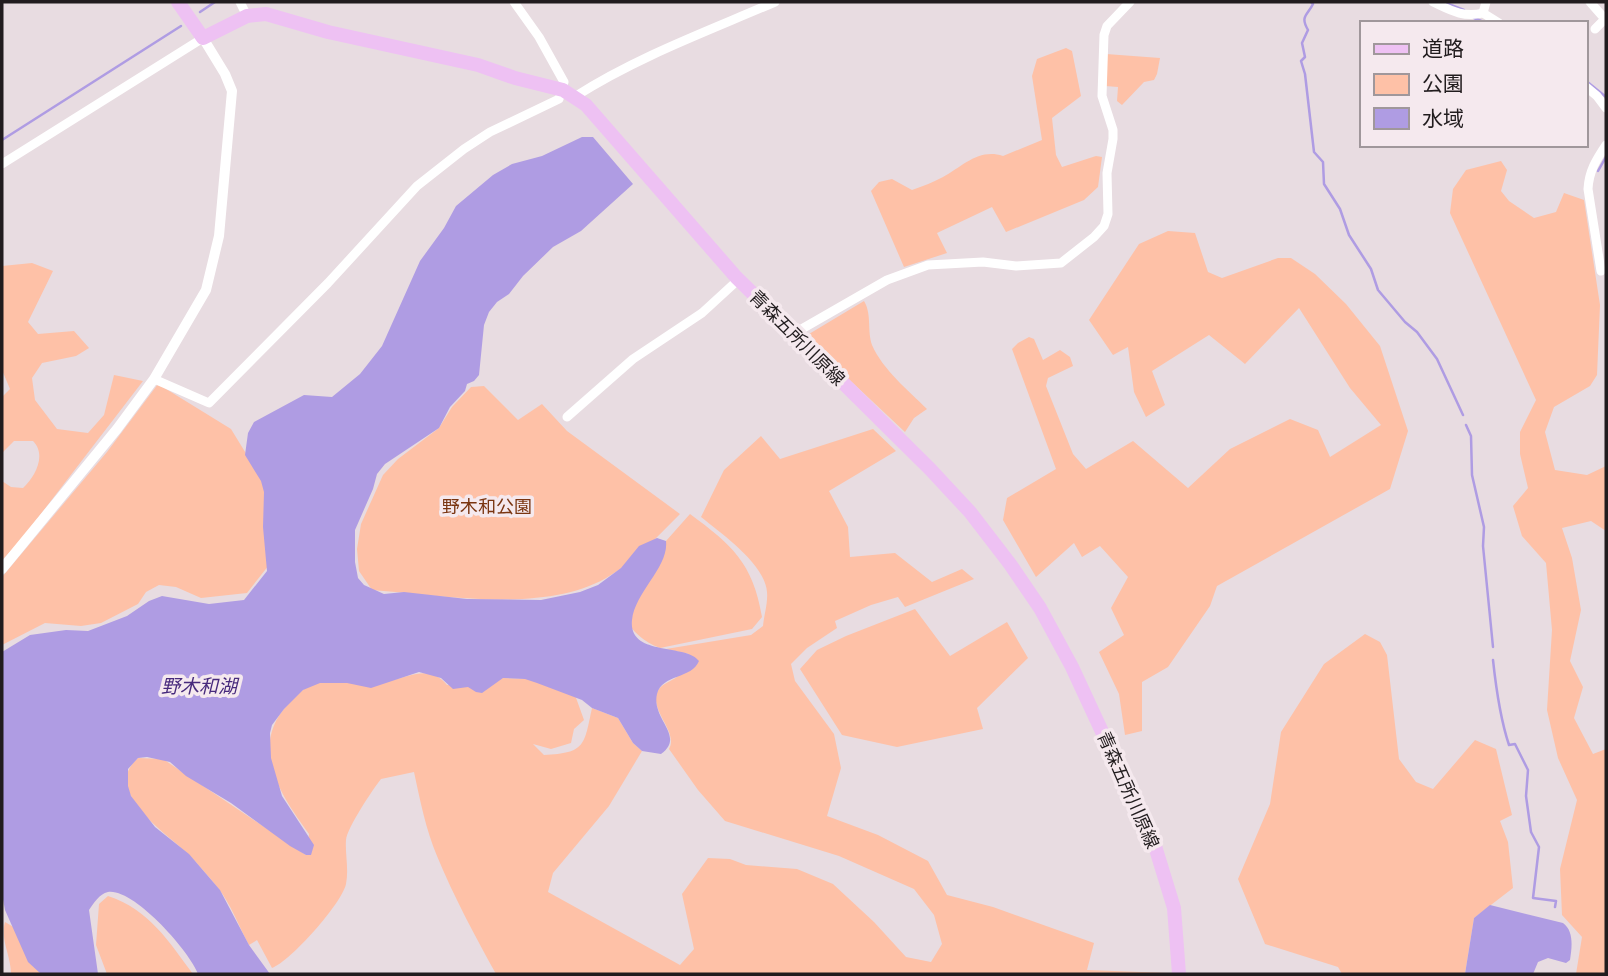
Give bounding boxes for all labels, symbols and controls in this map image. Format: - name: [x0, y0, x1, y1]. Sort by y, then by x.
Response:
- legend: [1360, 21, 1587, 147]
- text: 道路: [1422, 35, 1464, 60]
- text: 公園: [1422, 70, 1464, 95]
- text: 水域: [1422, 105, 1464, 130]
- street label: 青森五所川原線: [745, 285, 850, 390]
- park label: 野木和公園: [442, 495, 532, 517]
- water label: 野木和湖: [161, 674, 240, 697]
- street label: 青森五所川原線: [1093, 728, 1165, 852]

